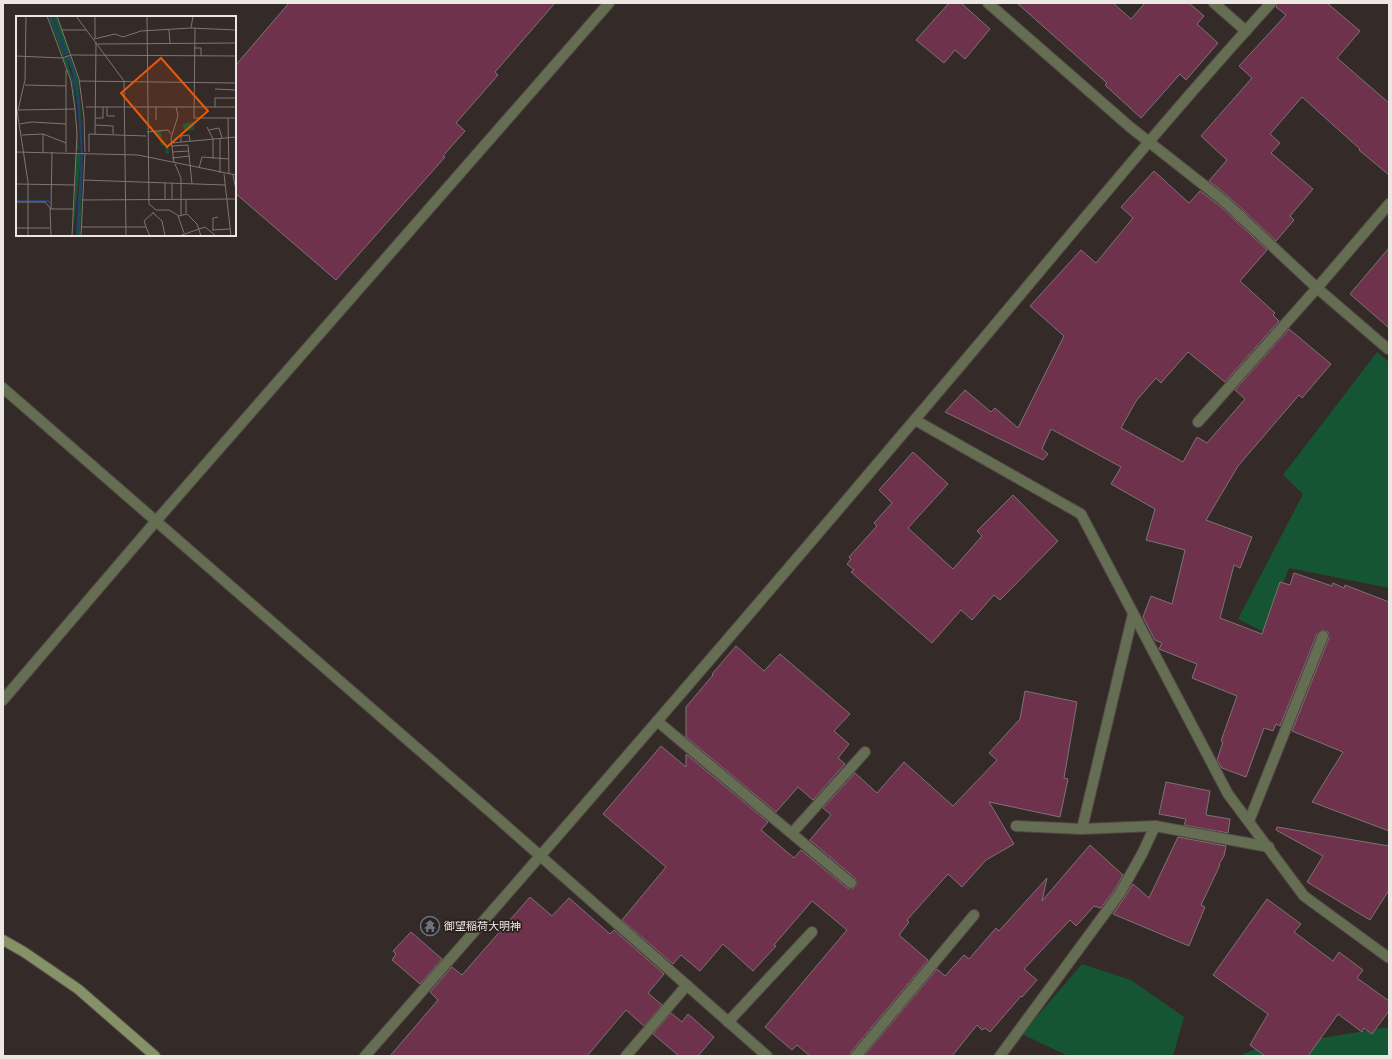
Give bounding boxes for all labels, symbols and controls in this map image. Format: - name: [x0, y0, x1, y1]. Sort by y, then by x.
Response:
- inset map: [16, 16, 236, 236]
- temple icon: 御望稲荷大明神: [419, 915, 441, 937]
- place label: 御望稲荷大明神: [443, 918, 521, 934]

